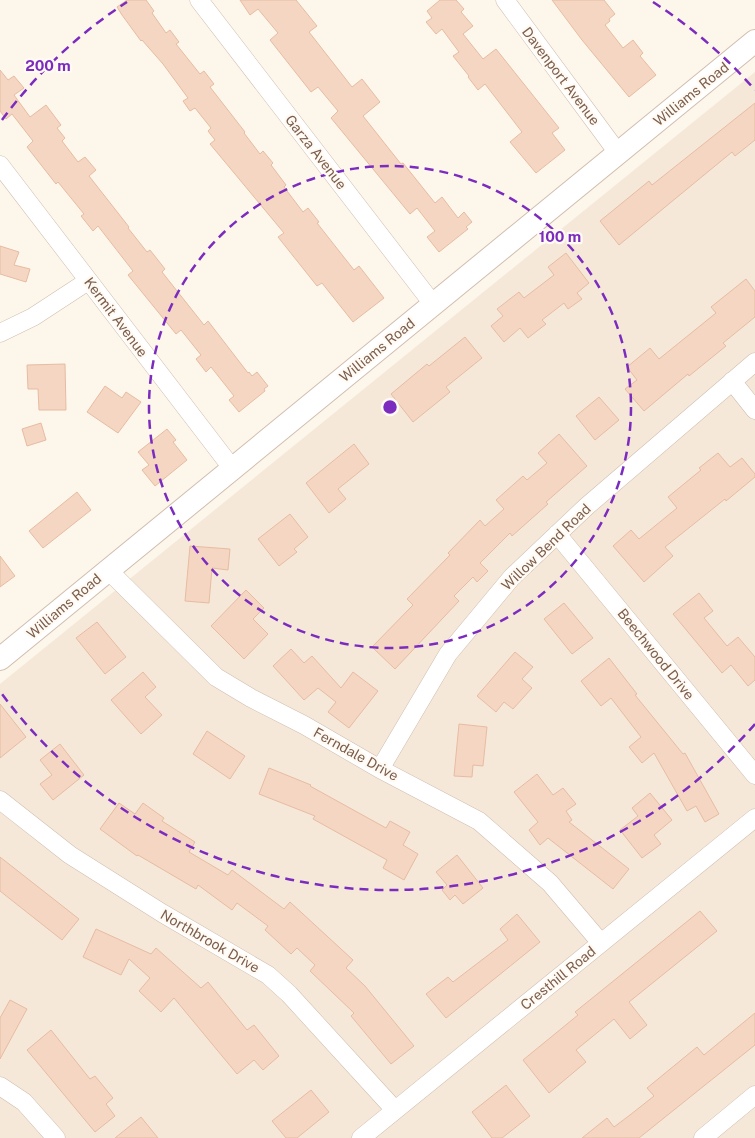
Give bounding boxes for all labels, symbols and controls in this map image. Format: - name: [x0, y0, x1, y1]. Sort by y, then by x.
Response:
- street label: Davenport Avenue: [519, 24, 603, 128]
- text: 200 m: [25, 57, 71, 74]
- street label: Williams Road: [650, 59, 732, 129]
- street label: Garza Avenue: [282, 112, 350, 192]
- text: 100 m: [539, 228, 581, 245]
- street label: Kermit Avenue: [81, 274, 151, 360]
- street label: Williams Road: [336, 315, 418, 385]
- centre of rings: [381, 398, 399, 416]
- street label: Willow Bend Road: [498, 501, 594, 593]
- street label: Williams Road: [24, 570, 104, 642]
- street label: Beechwood Drive: [614, 605, 698, 703]
- street label: Ferndale Drive: [311, 724, 401, 784]
- street label: Northbrook Drive: [158, 906, 262, 976]
- street label: Cresthill Road: [517, 943, 599, 1013]

